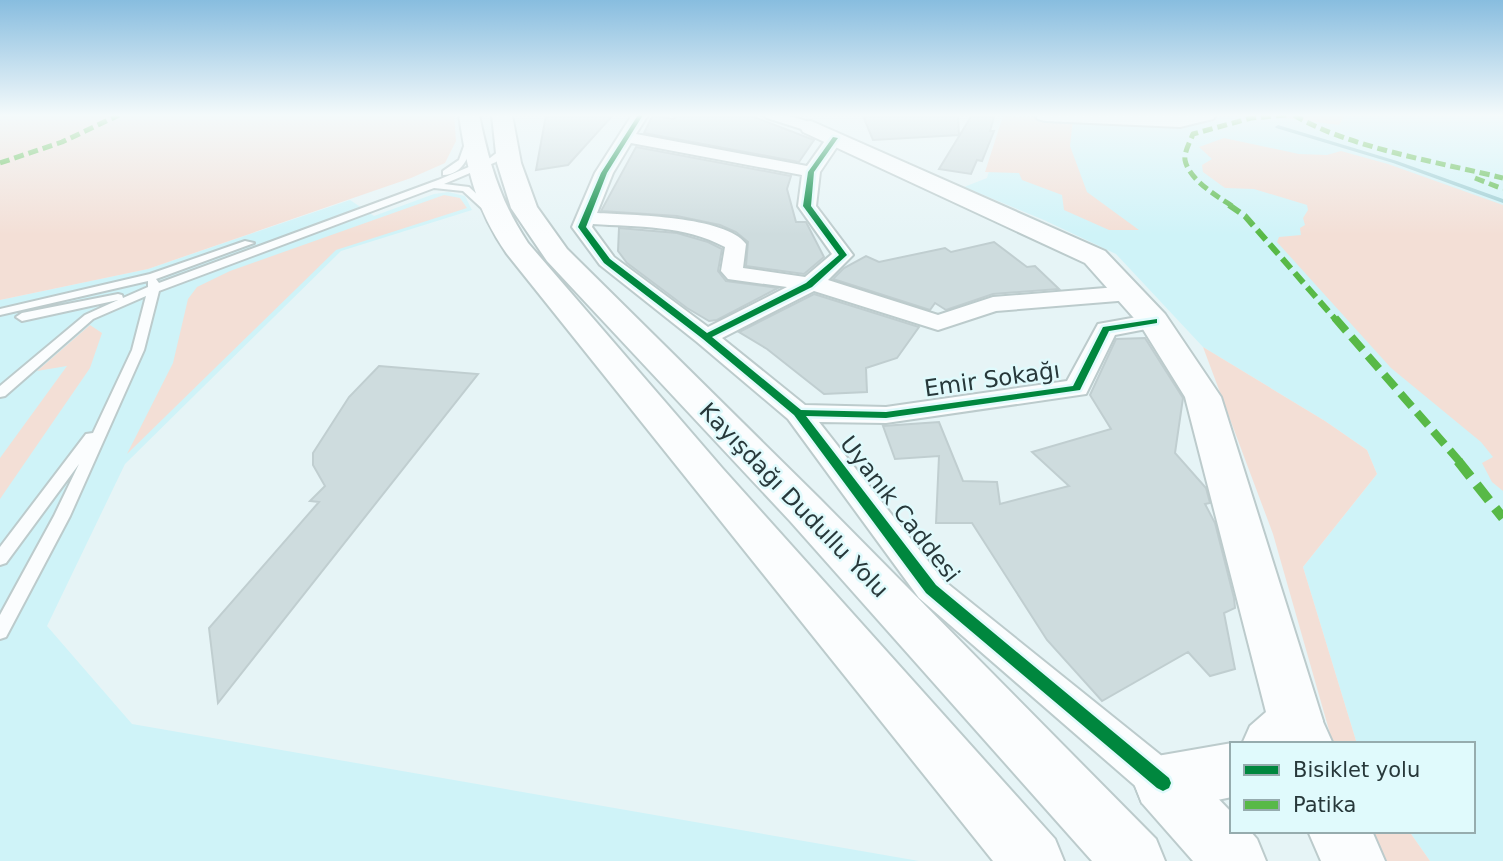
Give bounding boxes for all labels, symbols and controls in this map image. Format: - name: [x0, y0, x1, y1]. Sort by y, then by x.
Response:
- street label: Emir Sokağı: [922, 357, 1062, 401]
- street label: Kayışdağı Dudullu Yolu: [694, 397, 894, 603]
- street label: Uyanık Caddesi: [835, 431, 965, 587]
- legend: [1230, 742, 1475, 833]
- text: Bisiklet yolu: [1293, 758, 1420, 782]
- text: Patika: [1293, 793, 1356, 817]

